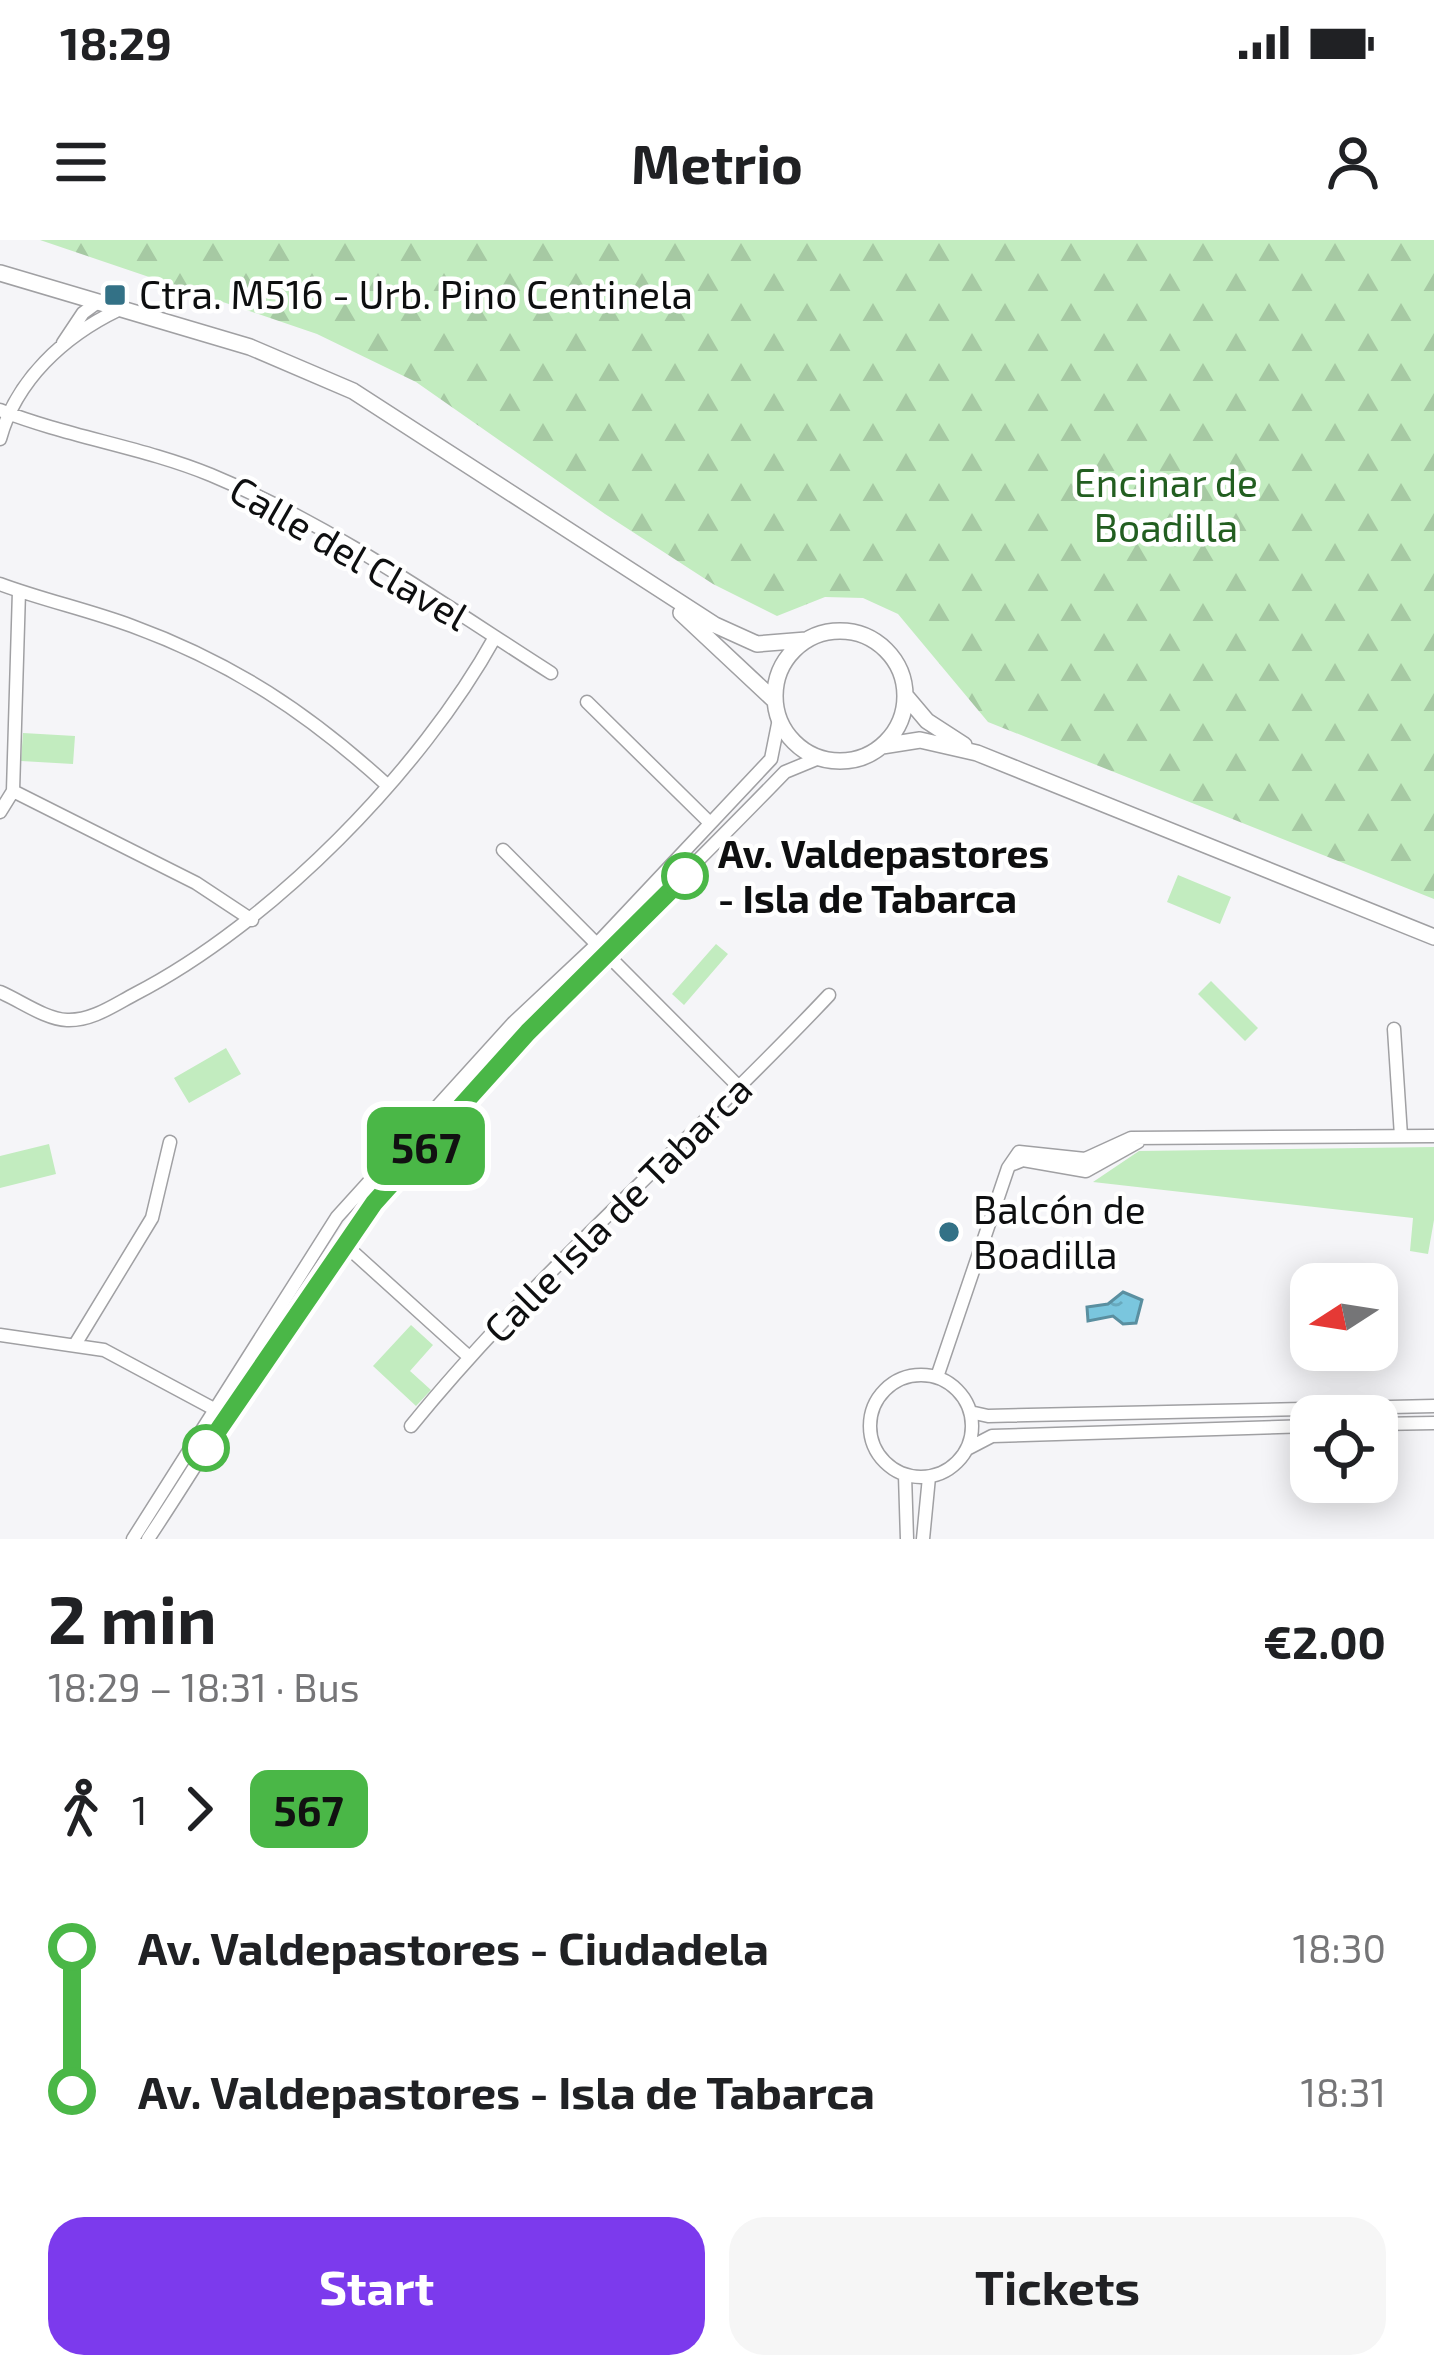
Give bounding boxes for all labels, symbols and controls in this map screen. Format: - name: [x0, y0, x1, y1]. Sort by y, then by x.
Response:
- text: 18:29: [60, 15, 172, 69]
- icon: menu: [48, 129, 114, 195]
- icon: person: [1320, 129, 1386, 195]
- text: Metrio: [631, 130, 803, 195]
- place label: Ctra. M516 - Urb. Pino Centinela: [139, 270, 693, 317]
- marker: Ctra. M516 - Urb. Pino Centinela: [102, 282, 128, 308]
- park label: Encinar de Boadilla: [1074, 458, 1258, 550]
- street label: Calle del Clavel: [222, 465, 478, 639]
- place label: Av. Valdepastores - Isla de Tabarca: [718, 829, 1049, 921]
- marker: Av. Valdepastores - Isla de Tabarca: [663, 854, 707, 898]
- street label: Calle Isla de Tabarca: [473, 1064, 760, 1351]
- line badge: 567: [357, 1107, 495, 1185]
- text: 567: [391, 1121, 461, 1171]
- place label: Balcón de Boadilla: [973, 1185, 1146, 1277]
- marker: Balcón de Boadilla: [936, 1219, 962, 1245]
- north arrow: [1290, 1263, 1398, 1371]
- map controls: [1290, 1263, 1398, 1503]
- button: locate: [1290, 1395, 1398, 1503]
- unlabelled marker: [184, 1426, 228, 1470]
- text: 2 min: [48, 1578, 217, 1657]
- text: €2.00: [1263, 1614, 1386, 1668]
- text: 18:29 – 18:31 · Bus: [48, 1663, 360, 1710]
- icon: walk: [48, 1776, 114, 1842]
- icon: forward: [166, 1776, 232, 1842]
- text: 567: [274, 1784, 344, 1834]
- text: 1: [132, 1786, 148, 1833]
- text: Av. Valdepastores - Ciudadela: [138, 1920, 769, 1974]
- text: 18:30: [1292, 1924, 1386, 1971]
- text: Av. Valdepastores - Isla de Tabarca: [138, 2064, 875, 2118]
- text: 18:31: [1300, 2068, 1386, 2115]
- button: Start: [48, 2217, 705, 2355]
- button: Tickets: [729, 2217, 1386, 2355]

